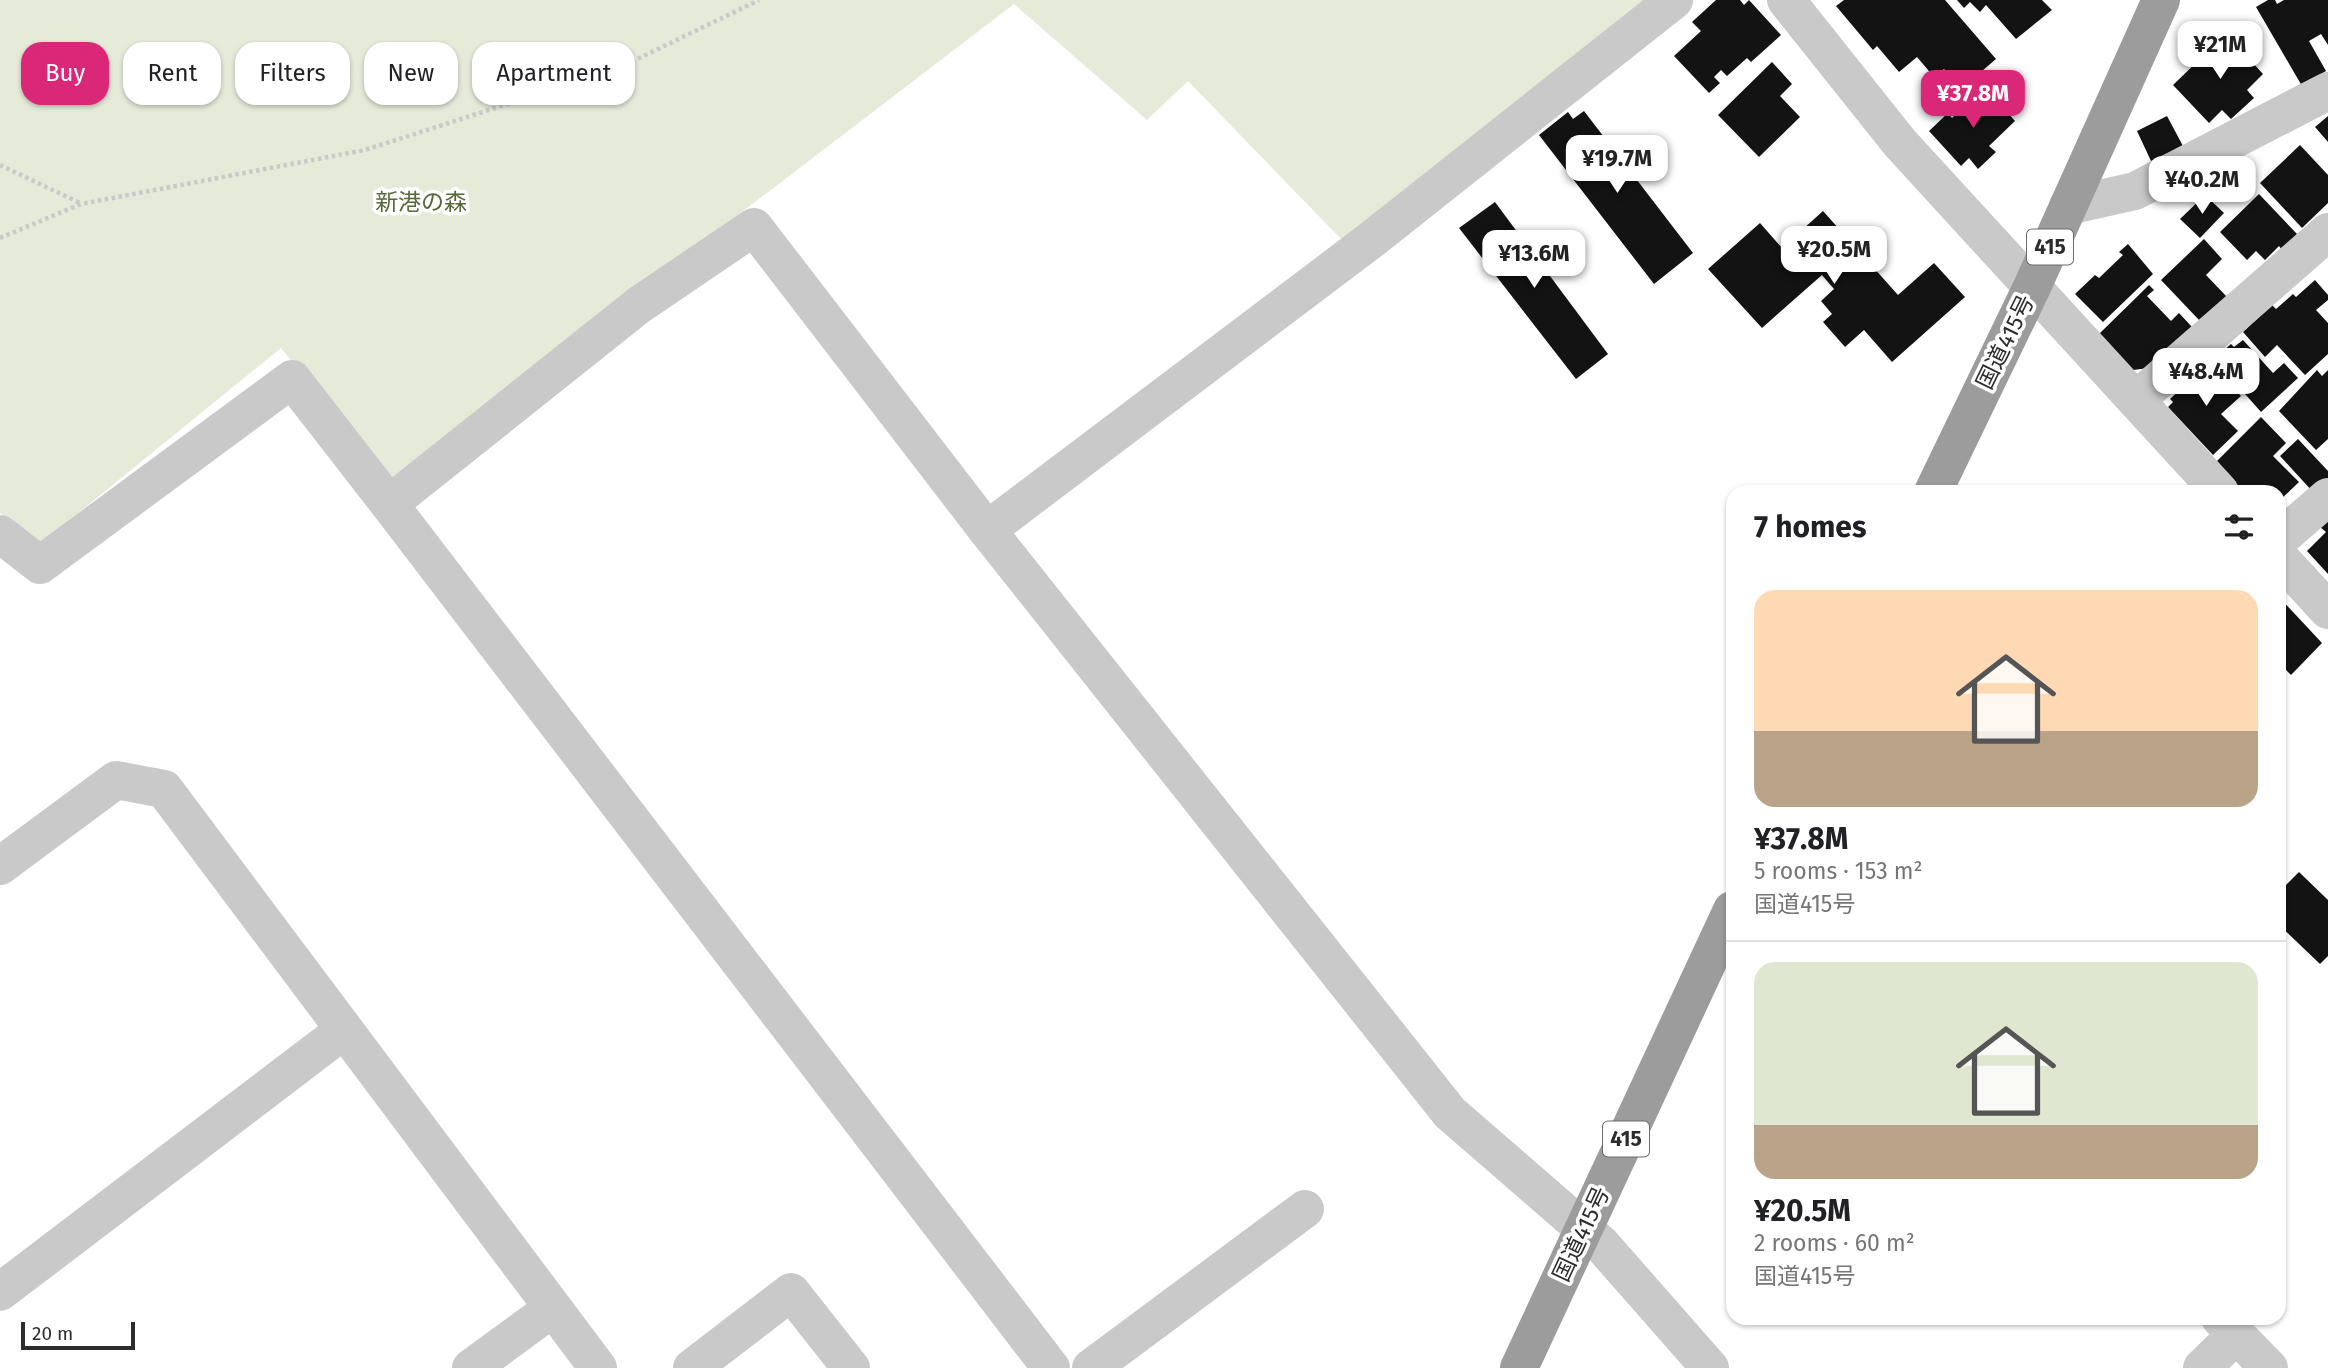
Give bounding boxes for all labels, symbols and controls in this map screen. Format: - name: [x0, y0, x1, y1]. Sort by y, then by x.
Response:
- pin: ¥21M: [2179, 22, 2261, 81]
- text: ¥21M: [2194, 30, 2246, 58]
- chip: Buy: [21, 42, 109, 105]
- chip: Rent: [123, 42, 221, 105]
- chip: Filters: [235, 42, 350, 105]
- chip: New: [364, 42, 458, 105]
- chip: Apartment: [472, 42, 635, 105]
- pin: ¥37.8M: [1916, 71, 2030, 130]
- text: ¥37.8M: [1937, 79, 2009, 107]
- pin: ¥19.7M: [1560, 136, 1674, 195]
- text: ¥19.7M: [1582, 144, 1652, 172]
- pin: ¥40.2M: [2145, 156, 2259, 216]
- text: ¥40.2M: [2165, 165, 2239, 193]
- park label: 新港の森: [375, 188, 467, 216]
- pin: ¥20.5M: [1777, 226, 1891, 286]
- pin: ¥13.6M: [1477, 230, 1591, 290]
- road number: 415: [2027, 230, 2073, 264]
- text: ¥20.5M: [1797, 235, 1871, 263]
- text: ¥13.6M: [1498, 239, 1570, 267]
- street label: 国道415号: [1970, 290, 2040, 394]
- pin: ¥48.4M: [2149, 348, 2263, 408]
- text: ¥48.4M: [2168, 357, 2244, 385]
- icon: filters: [2220, 508, 2258, 546]
- text: 7 homes: [1754, 509, 1866, 545]
- icon: home: [1943, 636, 2069, 762]
- text: ¥37.8M: [1754, 821, 1848, 857]
- text: 5 rooms · 153 m²: [1754, 857, 1923, 885]
- text: 国道415号: [1754, 890, 1855, 918]
- icon: home: [1943, 1008, 2069, 1134]
- road number: 415: [1603, 1122, 1649, 1156]
- street label: 国道415号: [1547, 1182, 1615, 1286]
- text: ¥20.5M: [1754, 1193, 1851, 1229]
- text: 2 rooms · 60 m²: [1754, 1229, 1915, 1257]
- text: 国道415号: [1754, 1262, 1855, 1290]
- scale bar: [21, 1319, 135, 1351]
- text: 20 m: [32, 1322, 73, 1345]

